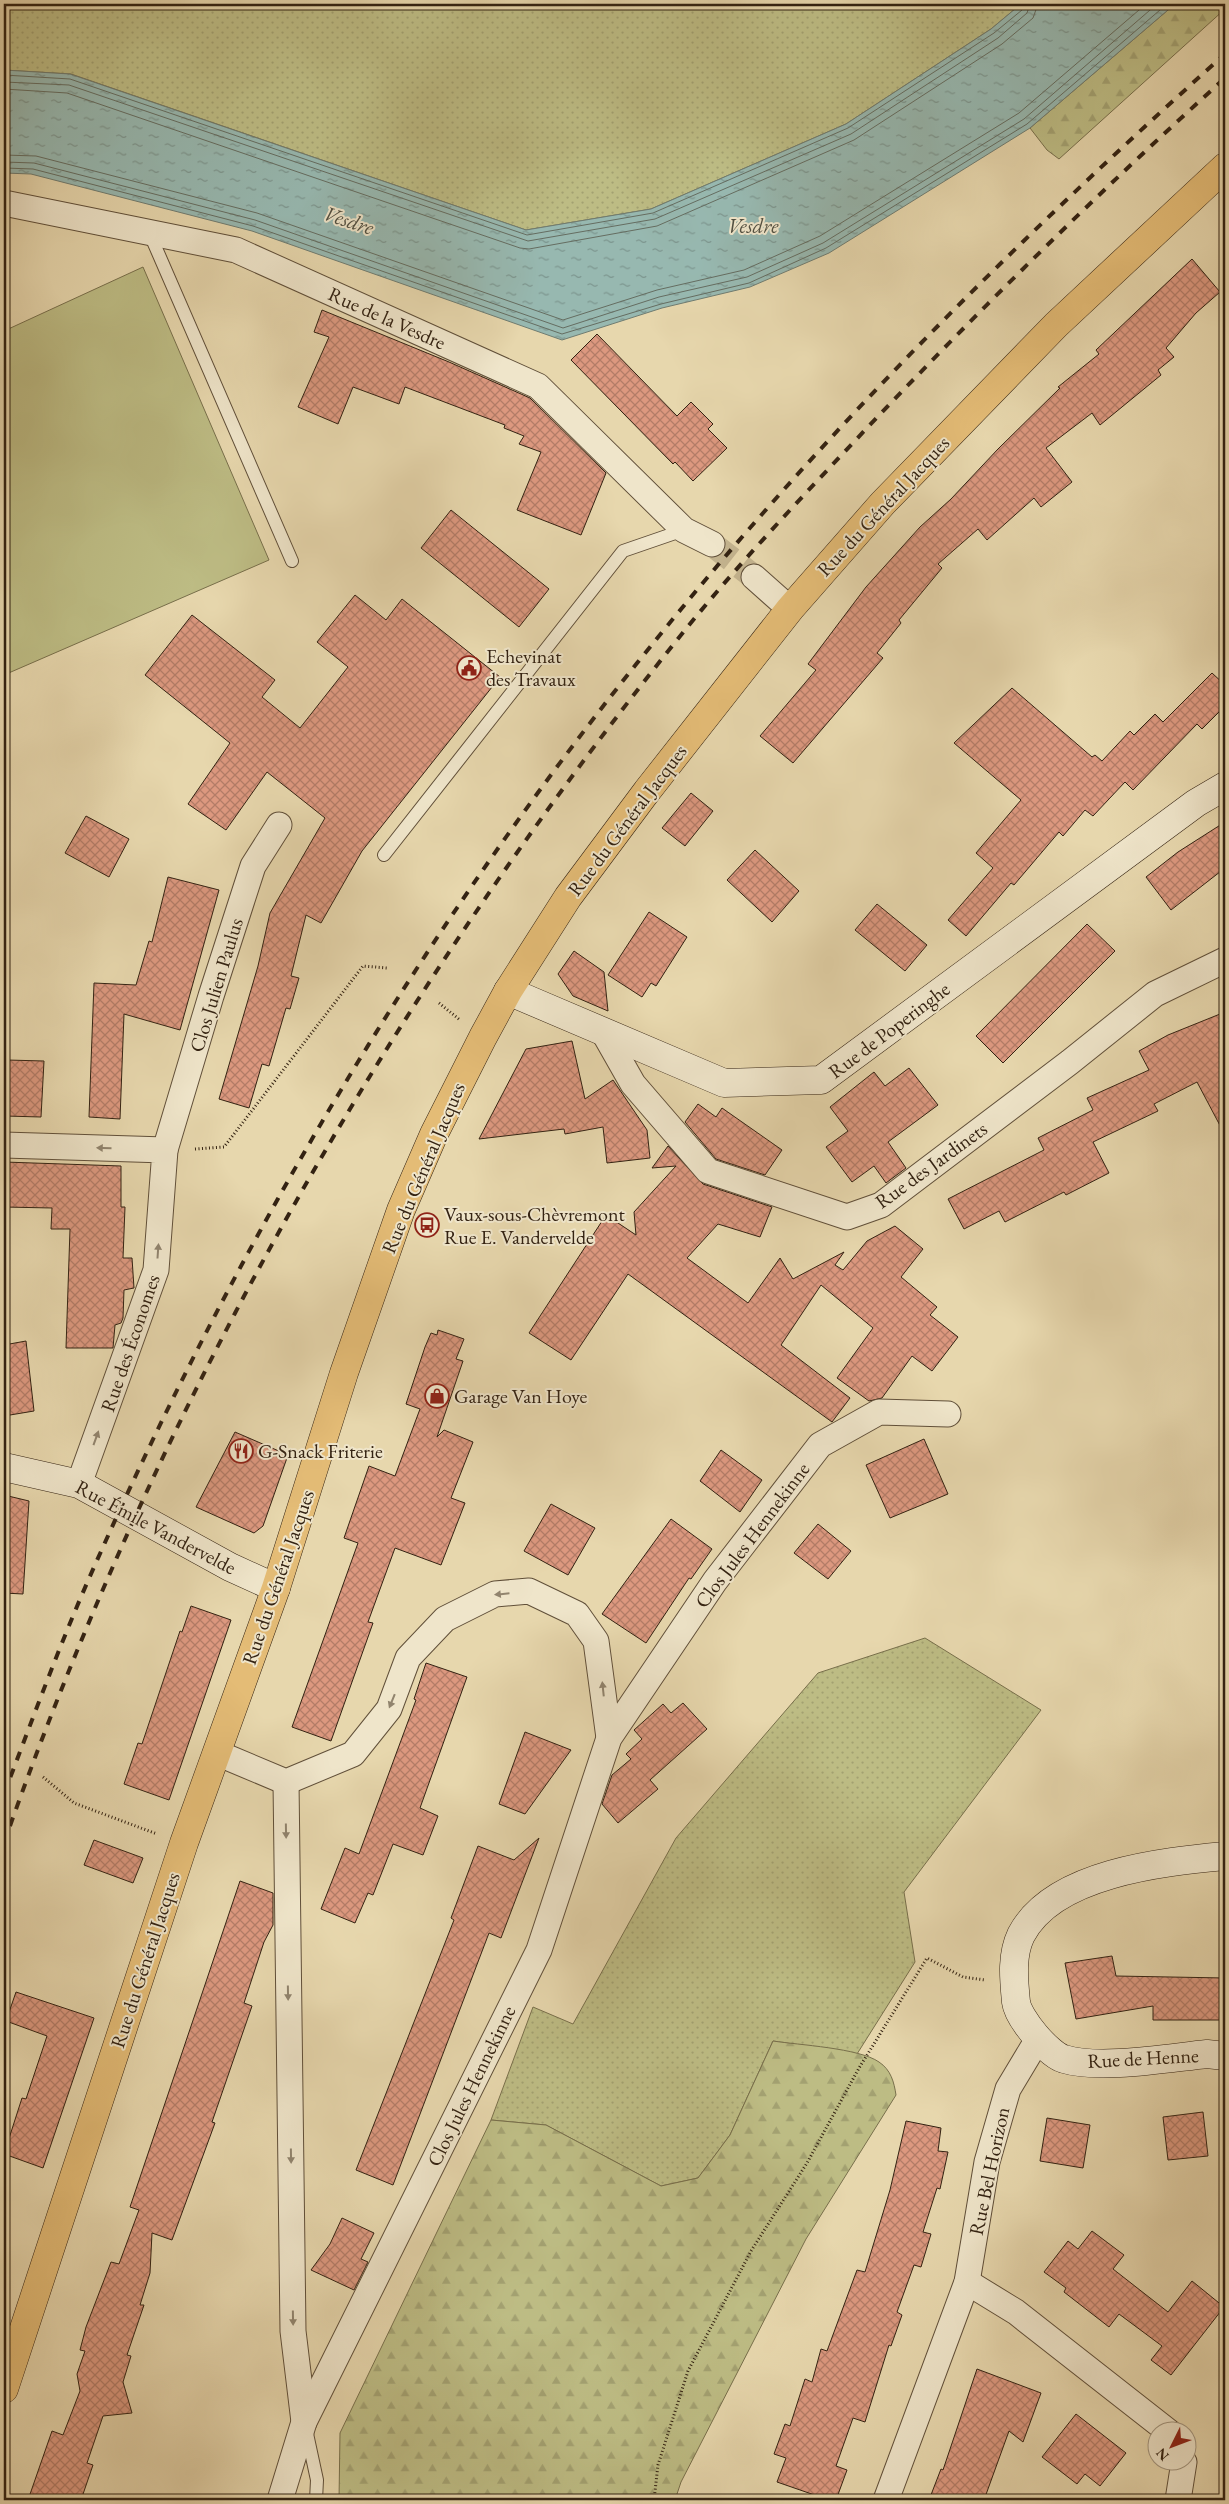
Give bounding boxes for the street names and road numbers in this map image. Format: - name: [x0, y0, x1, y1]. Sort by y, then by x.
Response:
- street label: Rue de la Vesdre: [324, 281, 450, 355]
- street label: Rue du Général Jacques: [811, 430, 955, 582]
- street label: Rue du Général Jacques: [561, 739, 693, 901]
- street label: Clos Julien Paulus: [183, 915, 249, 1055]
- street label: Rue de Poperinghe: [823, 976, 955, 1084]
- street label: Rue du Général Jacques: [375, 1079, 471, 1257]
- street label: Rue des Jardinets: [870, 1116, 992, 1214]
- street label: Rue des Économes: [94, 1271, 166, 1415]
- street label: Clos Jules Hennekinne: [689, 1457, 815, 1613]
- street label: Rue Émile Vandervelde: [71, 1474, 241, 1580]
- street label: Rue du Général Jacques: [236, 1486, 320, 1668]
- street label: Rue du Général Jacques: [104, 1869, 186, 2051]
- street label: Clos Jules Hennekinne: [421, 2001, 521, 2171]
- street label: Rue de Henne: [1087, 2042, 1200, 2074]
- street label: Rue Bel Horizon: [963, 2104, 1015, 2238]

